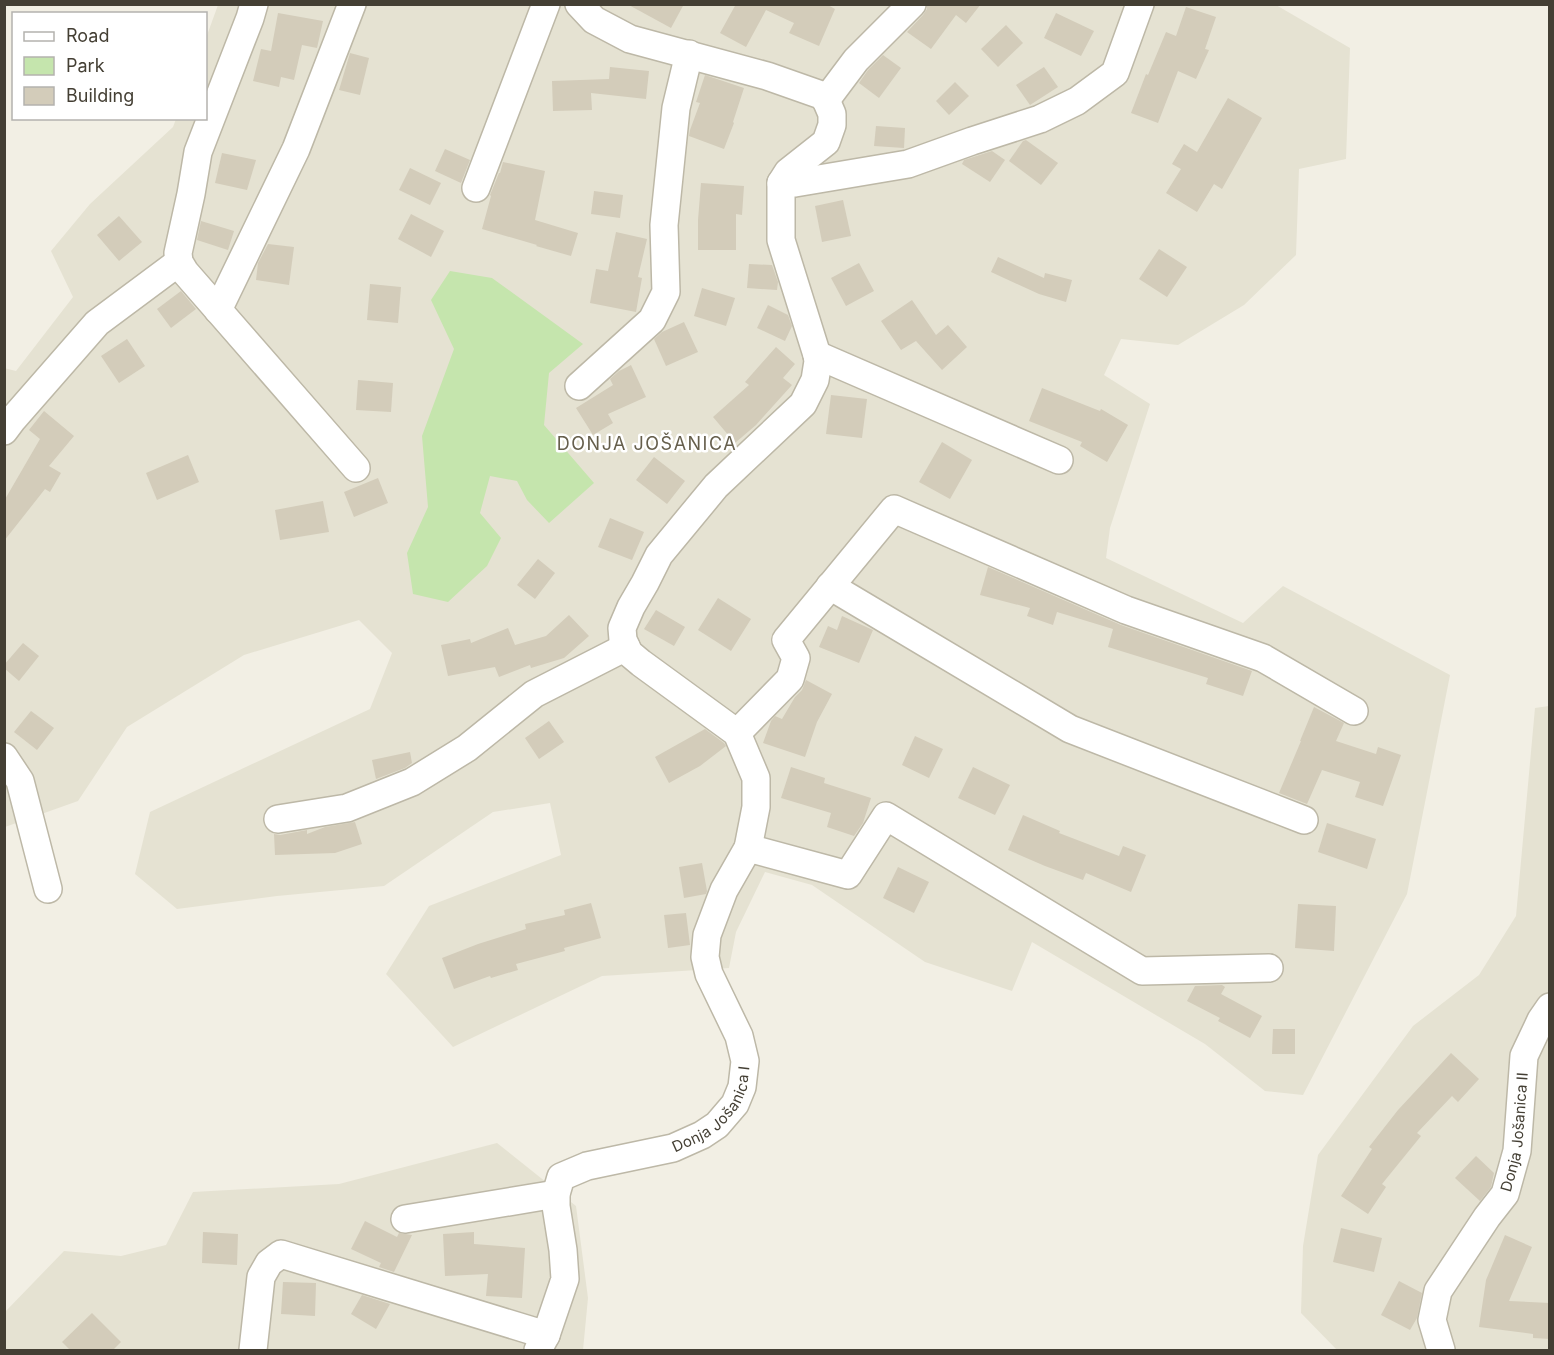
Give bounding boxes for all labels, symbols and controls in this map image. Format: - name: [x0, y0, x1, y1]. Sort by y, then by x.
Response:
- legend: [12, 12, 207, 120]
- text: Road: [66, 25, 109, 46]
- text: Park: [66, 55, 105, 76]
- text: Building: [66, 85, 134, 106]
- district label: DONJA JOŠANICA: [557, 432, 737, 454]
- street label: Donja Jošanica I: [669, 1065, 753, 1156]
- street label: Donja Jošanica II: [1496, 1072, 1532, 1194]

